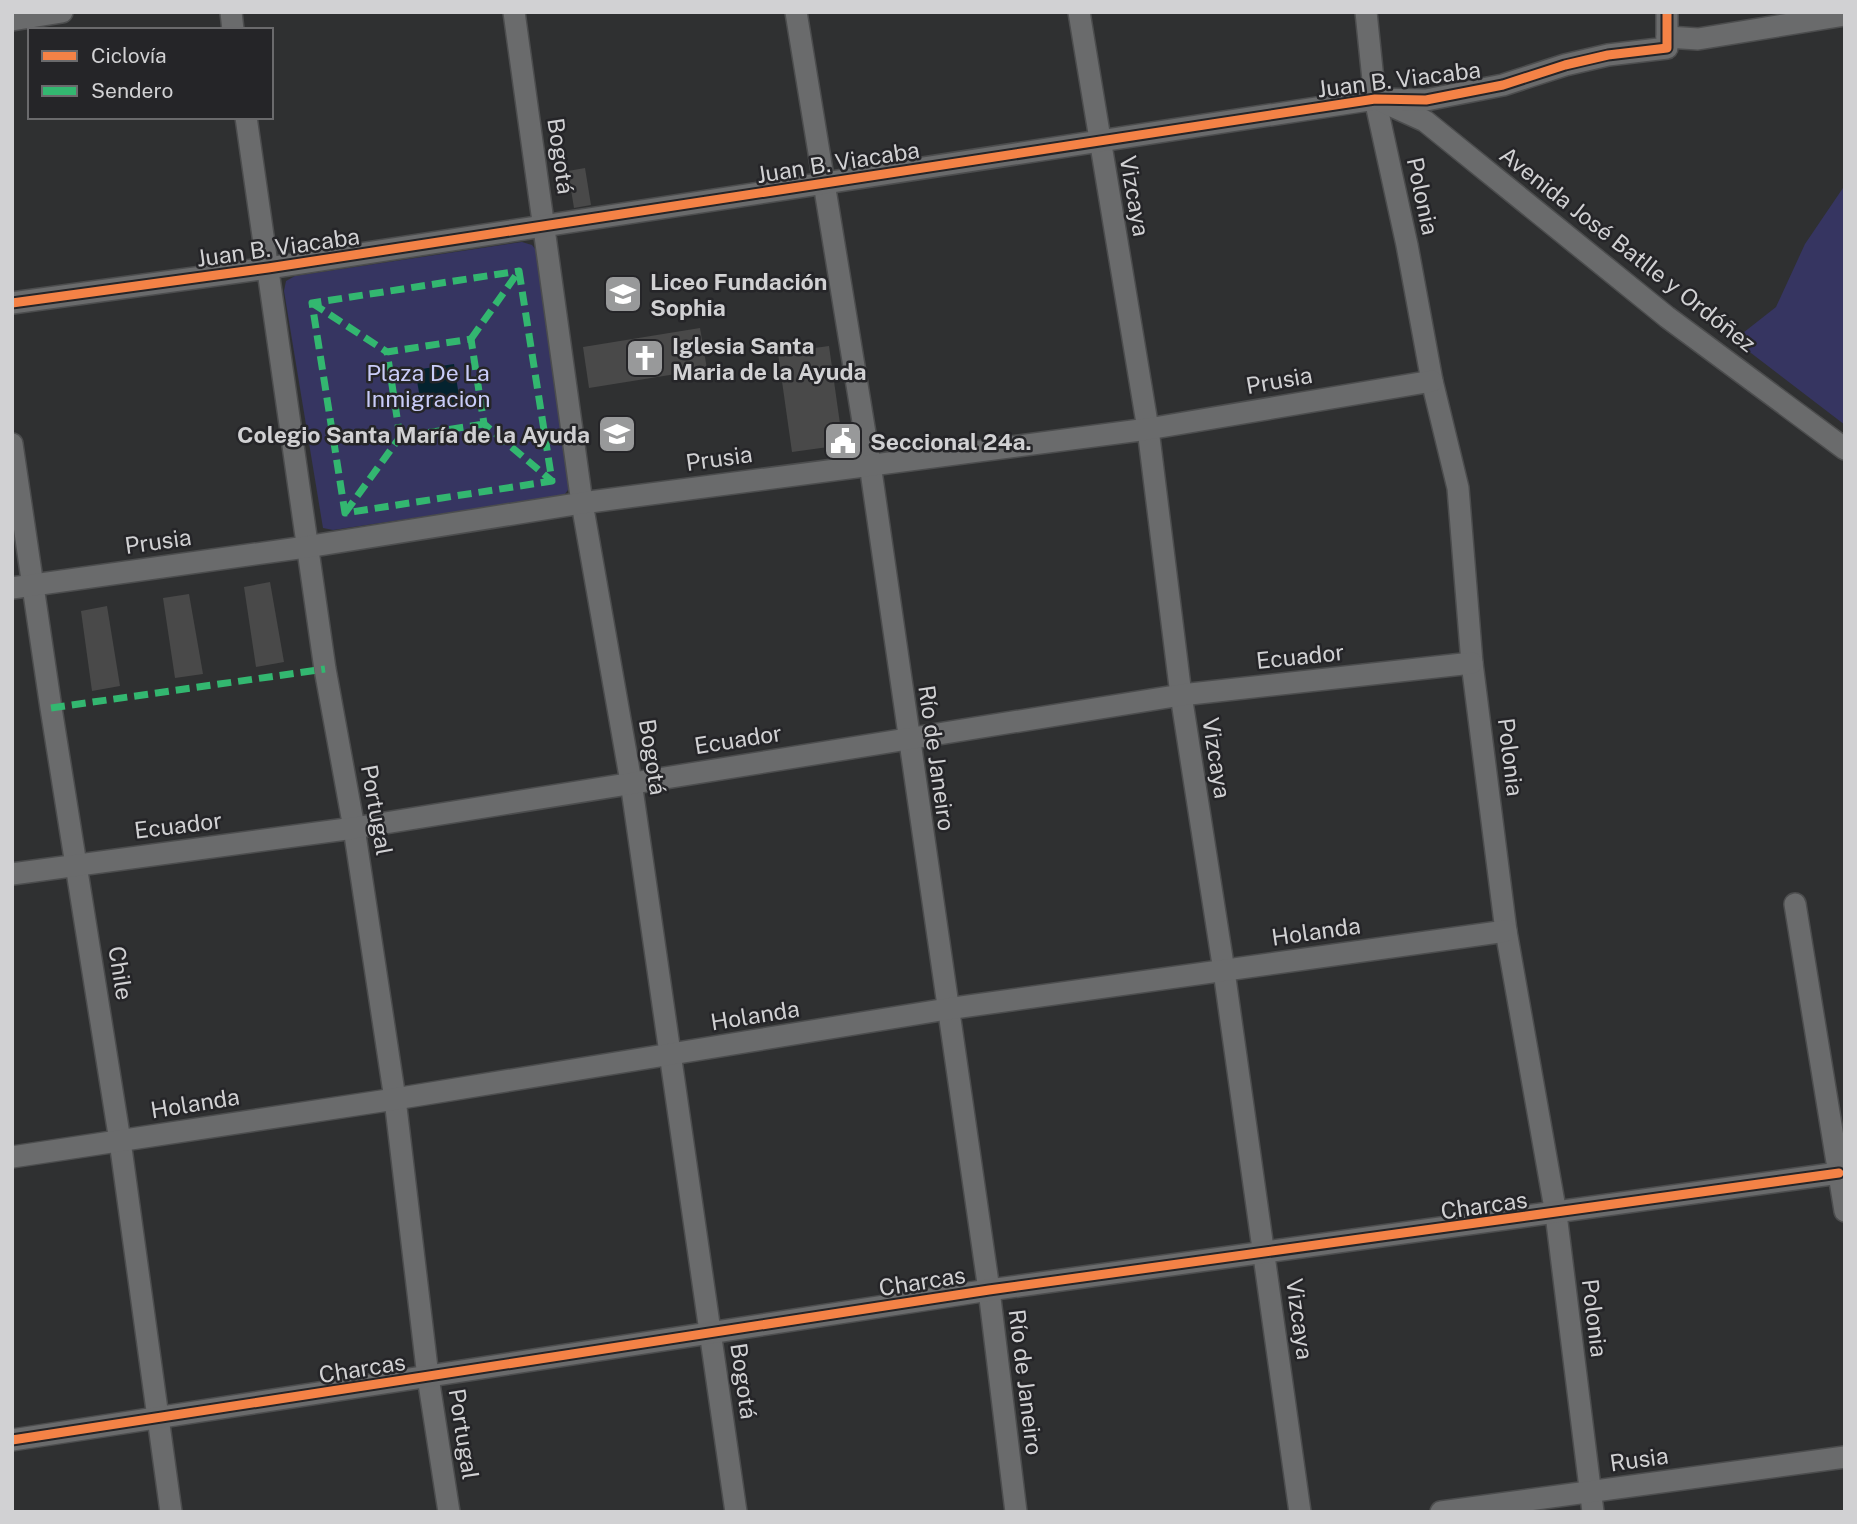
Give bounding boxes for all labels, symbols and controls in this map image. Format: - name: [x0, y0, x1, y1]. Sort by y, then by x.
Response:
- legend: [28, 28, 273, 119]
- text: Ciclovía: [91, 43, 167, 68]
- street label: Juan B. Viacaba: [1316, 56, 1482, 102]
- text: Sendero: [91, 78, 173, 103]
- street label: Bogotá: [542, 116, 580, 196]
- street label: Juan B. Viacaba: [755, 136, 921, 188]
- street label: Avenida José Batlle y Ordóñez: [1495, 141, 1761, 357]
- street label: Vizcaya: [1115, 153, 1155, 239]
- street label: Polonia: [1402, 155, 1444, 237]
- street label: Juan B. Viacaba: [195, 222, 361, 272]
- place label: Liceo Fundación Sophia: [650, 268, 827, 321]
- school or university icon: Liceo Fundación Sophia: [602, 273, 644, 315]
- place label: Iglesia Santa Maria de la Ayuda: [672, 332, 867, 385]
- church icon: Iglesia Santa Maria de la Ayuda: [624, 337, 666, 379]
- park label: Plaza De La Inmigracion: [365, 359, 491, 412]
- street label: Prusia: [1244, 361, 1314, 399]
- school or university icon: Colegio Santa María de la Ayuda: [596, 413, 638, 455]
- public building icon: Seccional 24a.: [822, 420, 864, 462]
- place label: Colegio Santa María de la Ayuda: [237, 421, 590, 448]
- place label: Seccional 24a.: [870, 428, 1032, 455]
- street label: Prusia: [684, 440, 754, 476]
- street label: Prusia: [123, 523, 193, 559]
- street label: Ecuador: [1255, 638, 1345, 674]
- street label: Río de Janeiro: [913, 683, 961, 833]
- street label: Vizcaya: [1197, 716, 1237, 800]
- street label: Polonia: [1493, 716, 1529, 798]
- street label: Bogotá: [634, 717, 672, 797]
- street label: Ecuador: [692, 719, 784, 759]
- street label: Portugal: [356, 762, 398, 858]
- street label: Ecuador: [132, 806, 224, 844]
- street label: Holanda: [1270, 911, 1362, 951]
- street label: Chile: [103, 944, 139, 1002]
- street label: Holanda: [709, 995, 801, 1035]
- street label: Holanda: [149, 1083, 241, 1123]
- street label: Charcas: [1439, 1186, 1529, 1224]
- street label: Charcas: [877, 1261, 967, 1301]
- street label: Vizcaya: [1281, 1277, 1319, 1361]
- street label: Polonia: [1577, 1277, 1613, 1359]
- street label: Río de Janeiro: [1004, 1307, 1048, 1457]
- street label: Bogotá: [725, 1341, 763, 1421]
- street label: Charcas: [317, 1348, 407, 1388]
- street label: Portugal: [443, 1386, 485, 1482]
- street label: Rusia: [1608, 1442, 1670, 1476]

